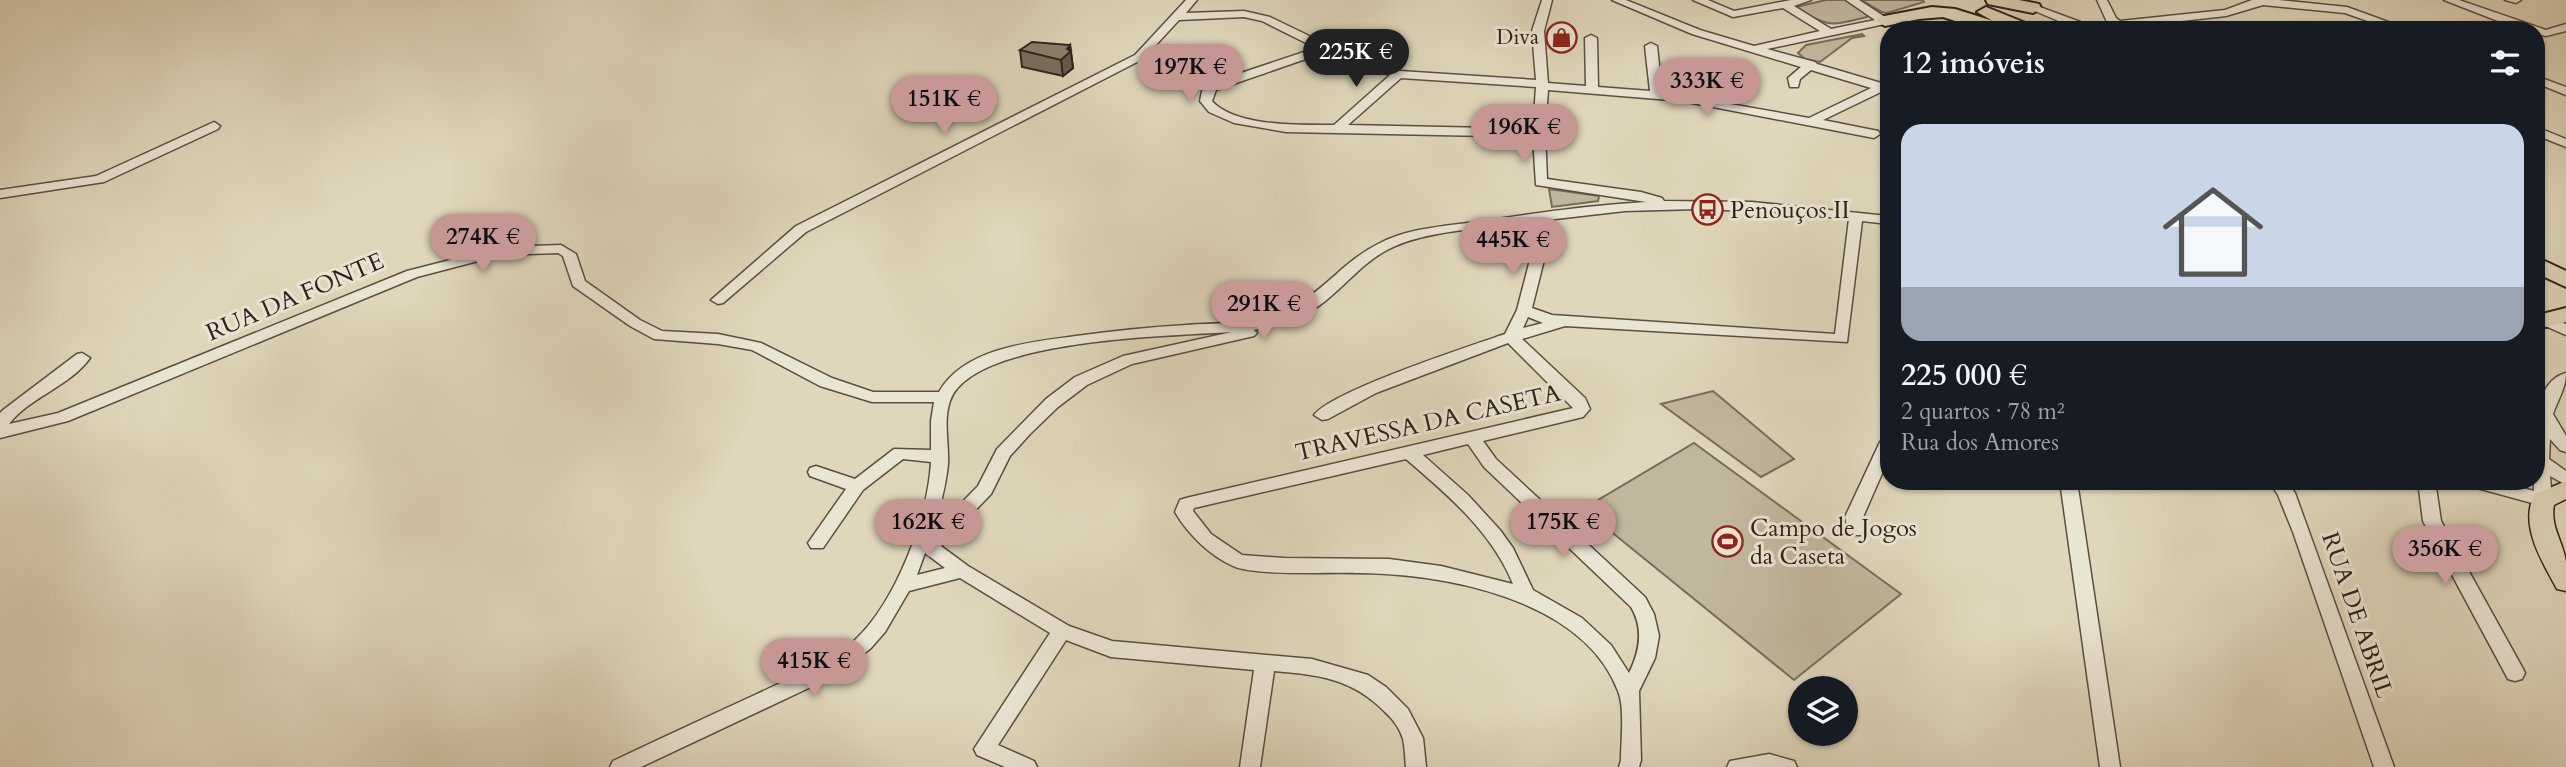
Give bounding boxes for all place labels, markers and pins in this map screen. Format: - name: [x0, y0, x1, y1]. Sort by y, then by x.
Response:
- shop icon: Diva: [1545, 20, 1579, 54]
- place label: Diva: [1496, 23, 1539, 52]
- pin: 225K €: [1299, 29, 1413, 89]
- pin: 197K €: [1133, 44, 1247, 104]
- pin: 333K €: [1650, 58, 1764, 118]
- pin: 151K €: [887, 76, 1001, 136]
- pin: 196K €: [1467, 104, 1581, 164]
- bus stop icon: Penouços II: [1690, 193, 1724, 227]
- place label: Penouços II: [1730, 194, 1850, 227]
- pin: 274K €: [426, 215, 540, 274]
- pin: 445K €: [1456, 218, 1570, 277]
- pin: 291K €: [1207, 282, 1321, 341]
- pin: 162K €: [871, 500, 985, 559]
- pin: 175K €: [1506, 500, 1620, 559]
- place label: Campo de Jogos da Caseta: [1750, 512, 1917, 573]
- sports icon: Campo de Jogos da Caseta: [1710, 525, 1744, 559]
- pin: 356K €: [2388, 526, 2502, 586]
- pin: 415K €: [757, 638, 871, 698]

